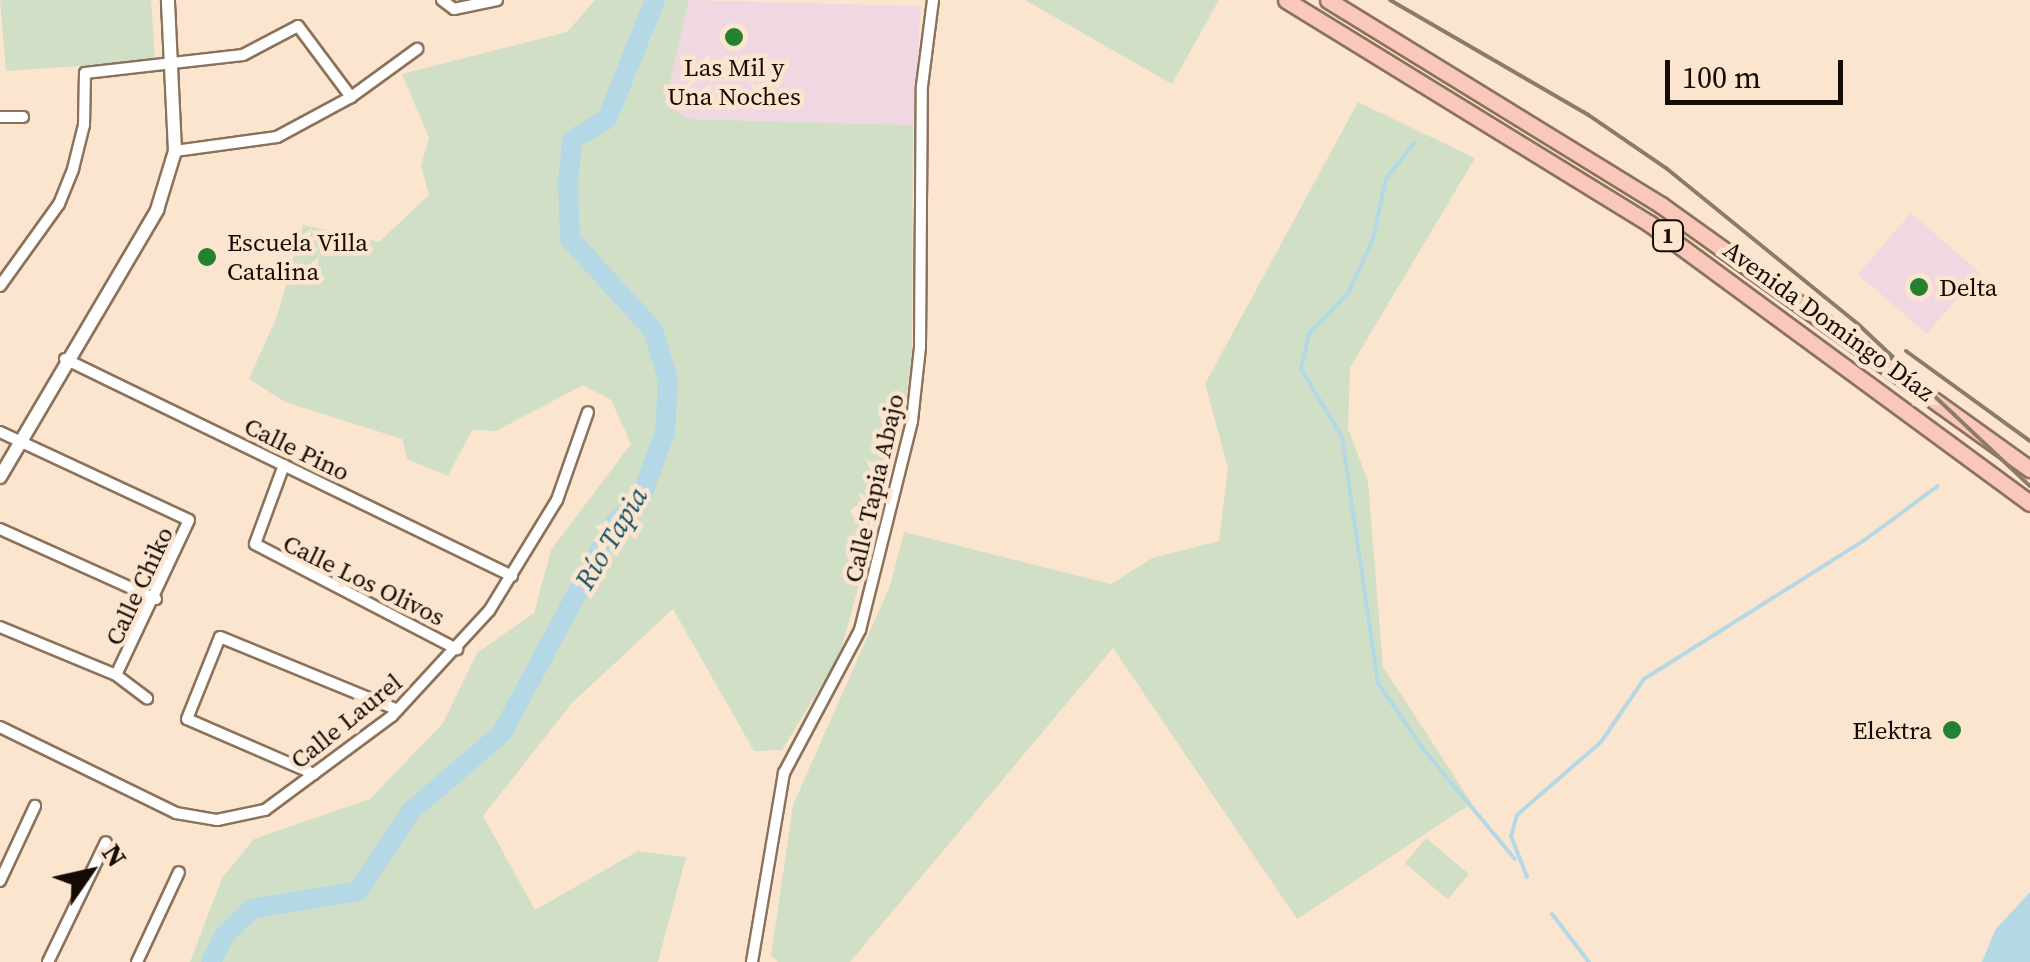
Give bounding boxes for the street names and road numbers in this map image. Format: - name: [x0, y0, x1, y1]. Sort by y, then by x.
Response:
- road number: 1: [1650, 219, 1686, 253]
- street label: Avenida Domingo Díaz: [1718, 234, 1940, 408]
- street label: Calle Tapia Abajo: [838, 390, 910, 586]
- street label: Calle Pino: [240, 411, 354, 487]
- street label: Calle Chiko: [99, 522, 179, 650]
- street label: Calle Los Olivos: [278, 528, 450, 632]
- street label: Calle Laurel: [284, 667, 408, 775]

